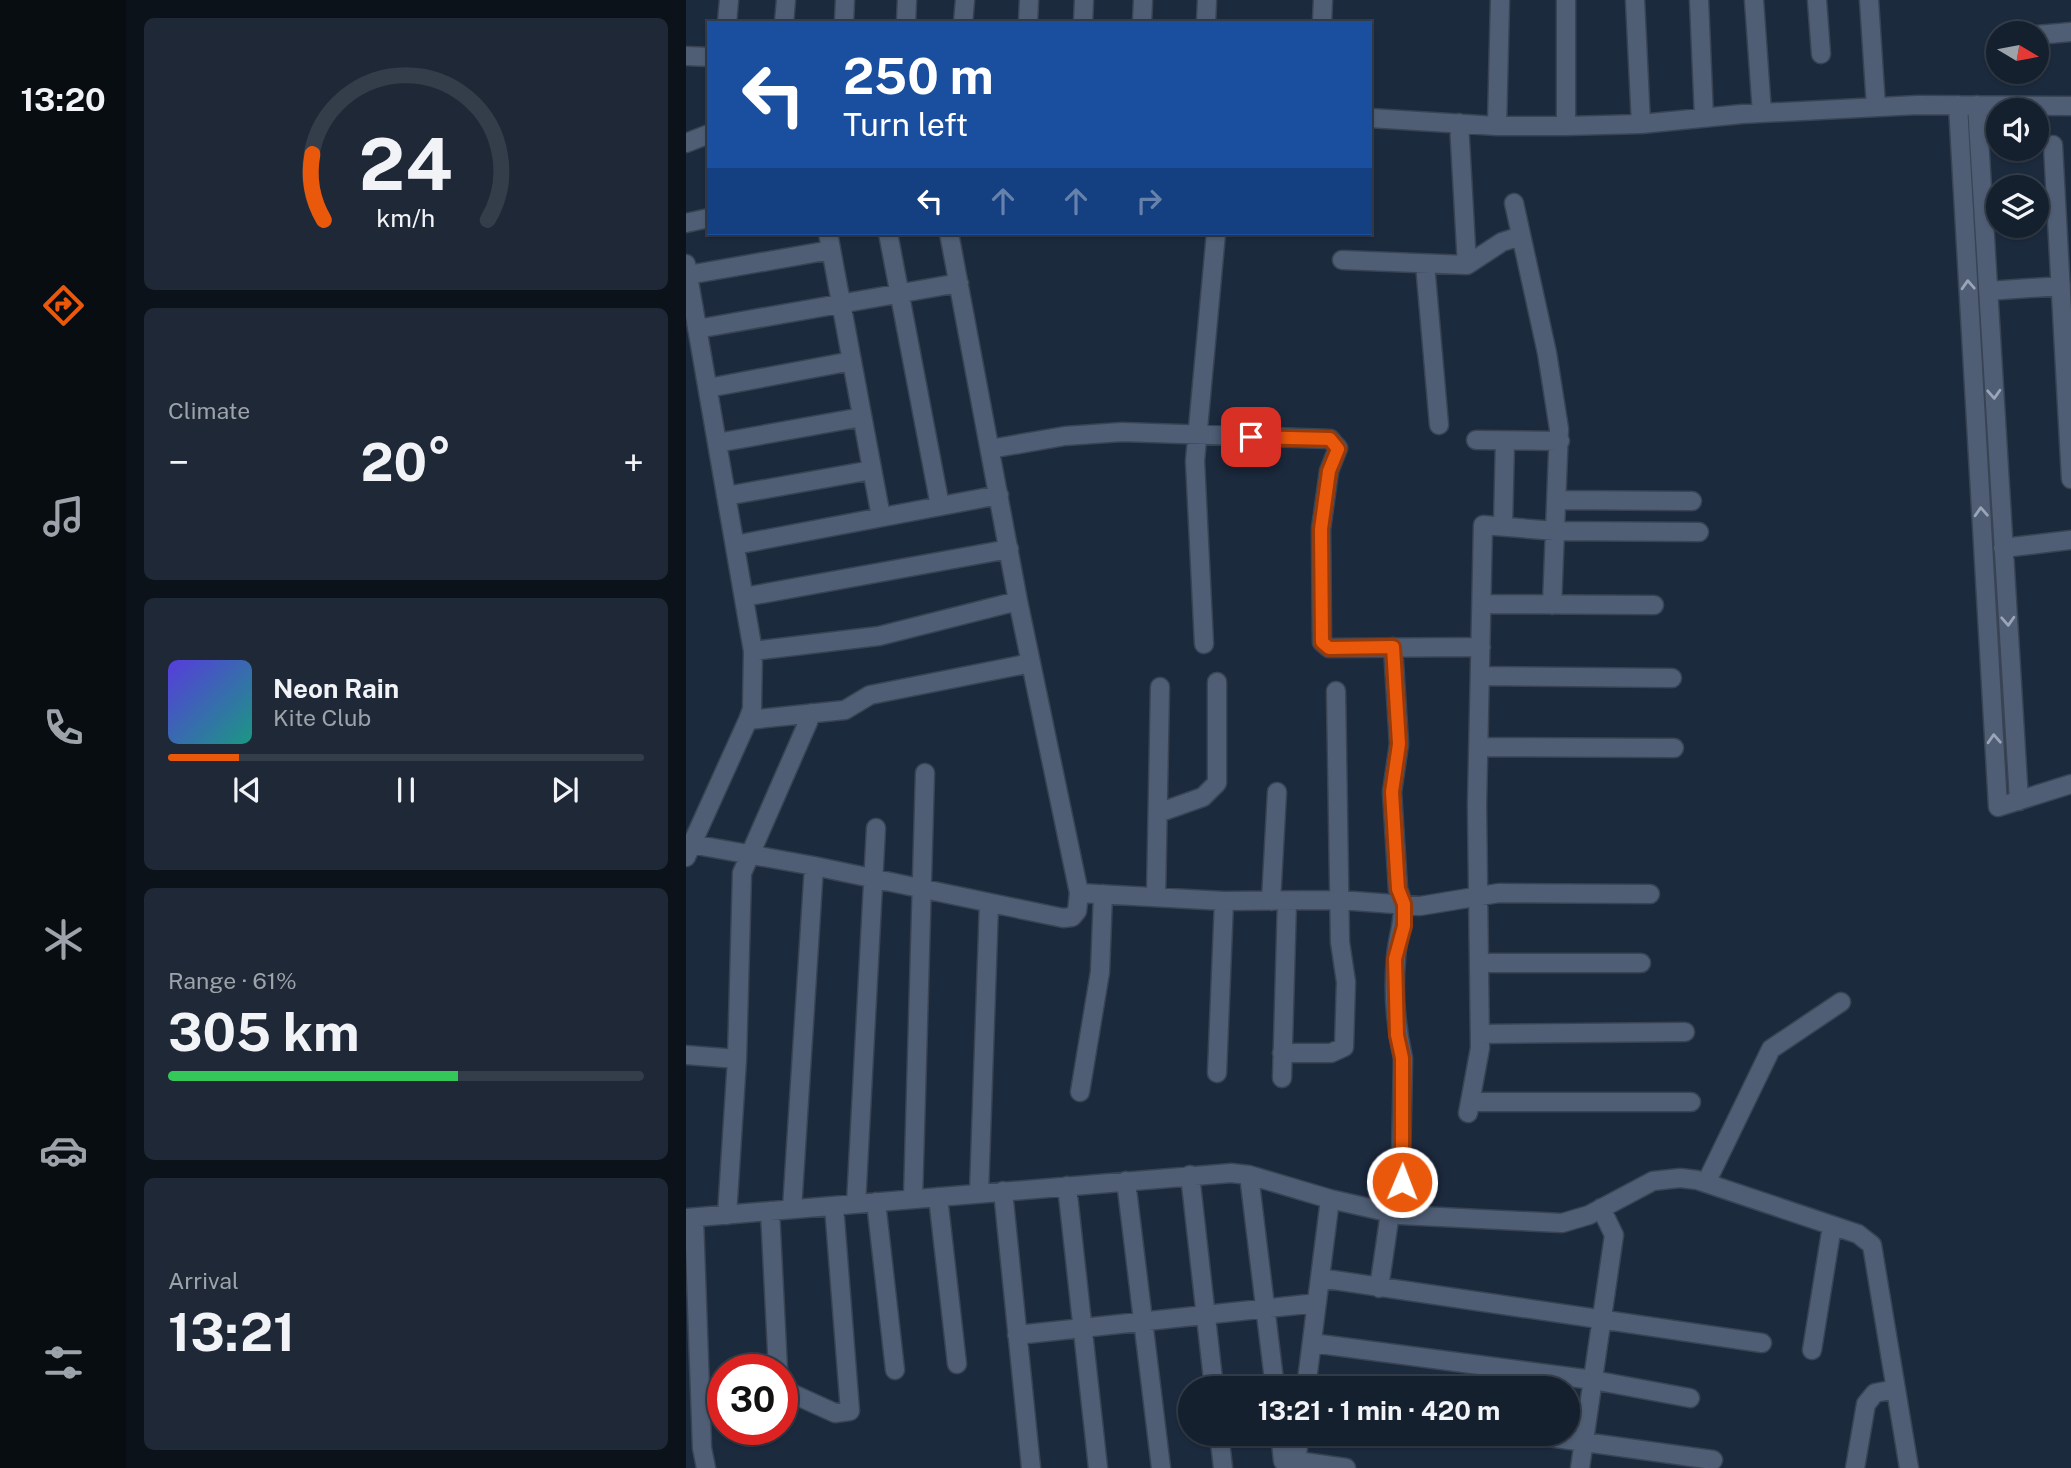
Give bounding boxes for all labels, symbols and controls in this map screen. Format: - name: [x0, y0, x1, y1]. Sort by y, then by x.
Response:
- north arrow: [1986, 21, 2049, 84]
- map controls: [1986, 21, 2049, 238]
- text: 250 m: [843, 47, 994, 105]
- icon: left: [728, 49, 819, 140]
- text: 13:20: [20, 81, 106, 118]
- button: sound: [1986, 98, 2049, 161]
- text: Turn left: [843, 106, 968, 143]
- text: 24: [359, 121, 453, 206]
- button: layers: [1986, 175, 2049, 238]
- icon: left: [911, 182, 949, 220]
- icon: ahead: [984, 182, 1022, 220]
- icon: ahead: [1057, 182, 1095, 220]
- icon: right: [1130, 182, 1168, 220]
- text: km/h: [377, 203, 435, 233]
- one-way arrow: [1961, 279, 1976, 290]
- icon: directions: [39, 281, 88, 330]
- one-way arrow: [1987, 388, 2002, 399]
- text: Climate: [168, 397, 250, 424]
- pin: [1221, 407, 1281, 467]
- icon: arrive: [1232, 418, 1270, 456]
- text: 20°: [360, 432, 452, 493]
- text: −: [168, 440, 189, 485]
- text: +: [623, 440, 644, 485]
- icon: music: [39, 492, 88, 541]
- one-way arrow: [1974, 506, 1989, 517]
- one-way arrow: [2000, 615, 2015, 626]
- text: Neon Rain: [273, 673, 399, 704]
- icon: phone: [39, 703, 88, 752]
- text: Kite Club: [273, 704, 371, 731]
- one-way arrow: [1987, 734, 2002, 745]
- icon: previous: [228, 771, 266, 809]
- icon: pause: [387, 771, 425, 809]
- icon: next: [546, 771, 584, 809]
- icon: climate: [39, 915, 88, 964]
- text: Range · 61%: [168, 967, 297, 994]
- text: 305 km: [168, 1002, 359, 1063]
- icon: car: [39, 1126, 88, 1175]
- position arrow: [1365, 1145, 1439, 1219]
- text: Arrival: [168, 1267, 239, 1294]
- text: 13:21: [168, 1302, 295, 1363]
- icon: filters: [39, 1338, 88, 1387]
- speed limit sign: 30: [707, 1354, 798, 1445]
- text: 13:21 · 1 min · 420 m: [1258, 1395, 1500, 1426]

